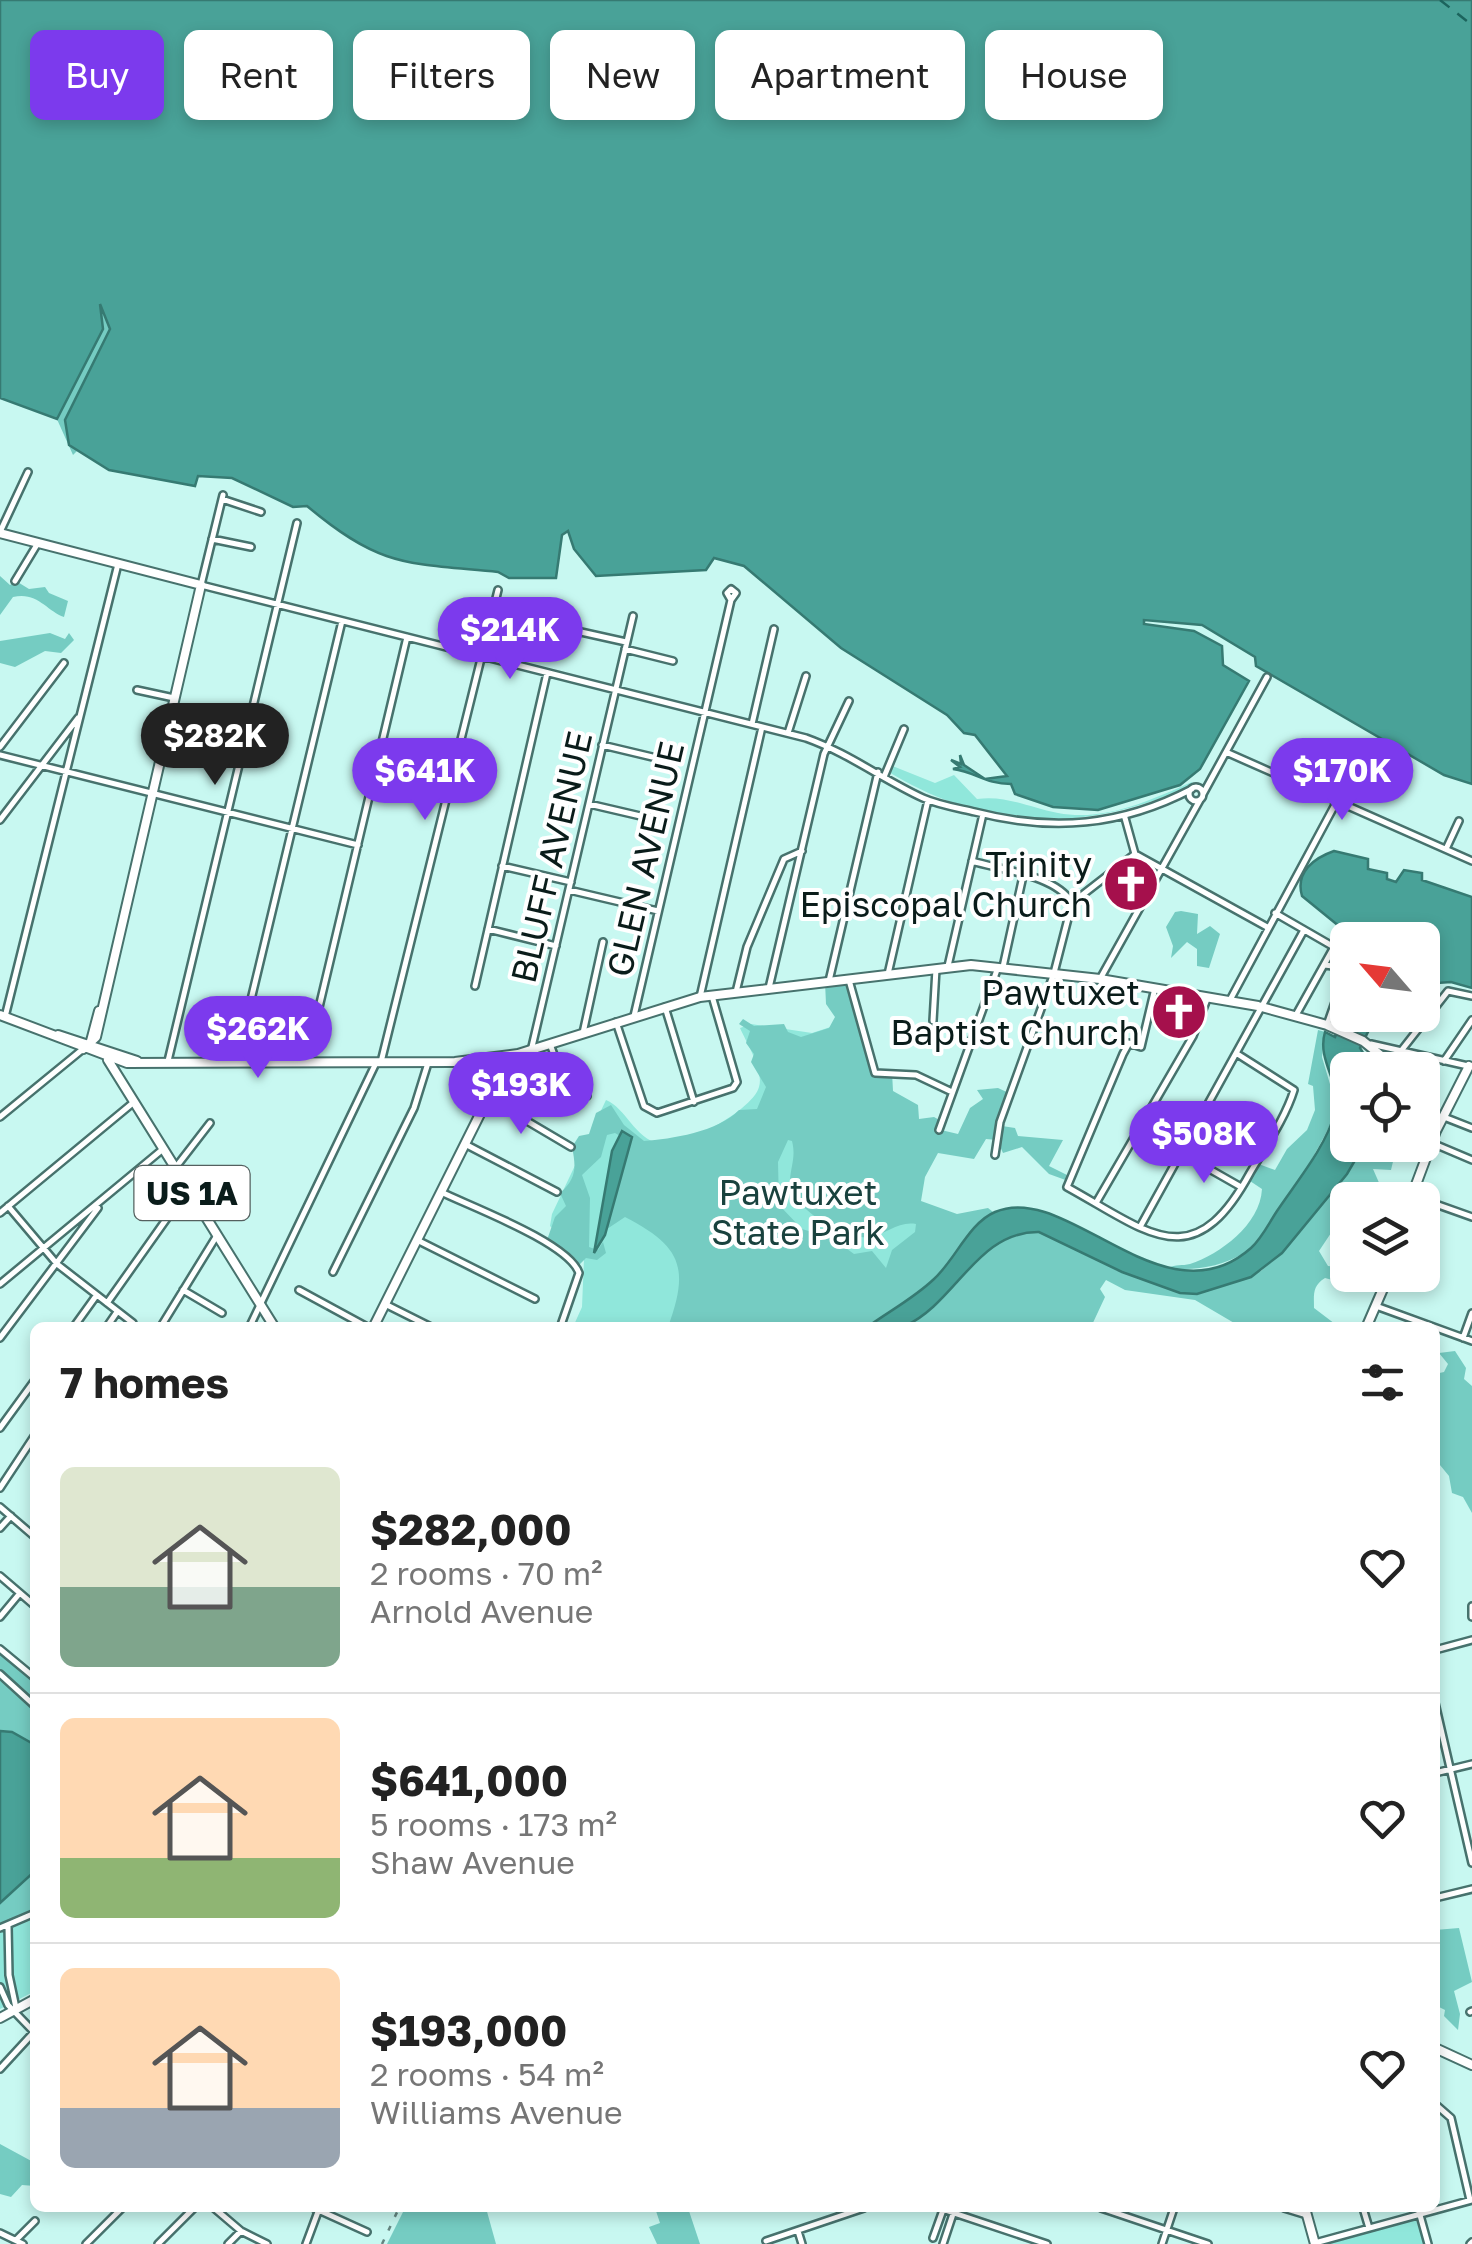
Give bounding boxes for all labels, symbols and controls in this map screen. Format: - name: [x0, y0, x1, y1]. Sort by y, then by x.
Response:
- chip: Buy: [30, 30, 164, 120]
- chip: Rent: [184, 30, 333, 120]
- chip: Filters: [353, 30, 530, 120]
- chip: New: [550, 30, 695, 120]
- chip: Apartment: [715, 30, 965, 120]
- chip: House: [985, 30, 1163, 120]
- pin: $214K: [440, 597, 580, 682]
- text: $214K: [460, 610, 560, 648]
- pin: $282K: [145, 703, 285, 788]
- text: $282K: [163, 716, 267, 754]
- street label: BLUFF AVENUE: [502, 727, 600, 987]
- street label: GLEN AVENUE: [598, 737, 692, 981]
- pin: $641K: [355, 738, 495, 823]
- pin: $170K: [1272, 738, 1412, 823]
- text: $641K: [374, 751, 476, 789]
- text: $170K: [1292, 751, 1392, 789]
- place label: Trinity Episcopal Church: [799, 843, 1092, 925]
- church icon: Trinity Episcopal Church: [1101, 854, 1161, 914]
- north arrow: [1330, 922, 1440, 1032]
- map controls: [1330, 922, 1440, 1292]
- place label: Pawtuxet Baptist Church: [890, 971, 1140, 1053]
- church icon: Pawtuxet Baptist Church: [1149, 982, 1209, 1042]
- pin: $262K: [188, 996, 328, 1081]
- text: $262K: [206, 1009, 310, 1047]
- pin: $193K: [451, 1052, 591, 1137]
- button: locate: [1330, 1052, 1440, 1162]
- text: $193K: [471, 1065, 571, 1103]
- pin: $508K: [1134, 1101, 1274, 1186]
- text: $508K: [1151, 1114, 1257, 1152]
- road number: US 1A: [134, 1166, 250, 1220]
- park label: Pawtuxet State Park: [711, 1171, 885, 1253]
- button: layers: [1330, 1182, 1440, 1292]
- icon: filters: [1355, 1355, 1410, 1410]
- text: 7 homes: [60, 1357, 229, 1407]
- text: $282,000: [370, 1504, 572, 1554]
- icon: home: [140, 1507, 260, 1627]
- icon: heart: [1355, 1540, 1410, 1595]
- text: 2 rooms · 70 m²: [370, 1554, 603, 1592]
- text: Arnold Avenue: [370, 1592, 593, 1630]
- text: $641,000: [370, 1755, 568, 1805]
- icon: home: [140, 1758, 260, 1878]
- icon: heart: [1355, 1791, 1410, 1846]
- text: 5 rooms · 173 m²: [370, 1805, 617, 1843]
- text: Shaw Avenue: [370, 1843, 575, 1881]
- text: $193,000: [370, 2005, 567, 2055]
- icon: home: [140, 2008, 260, 2128]
- icon: heart: [1355, 2041, 1410, 2096]
- text: 2 rooms · 54 m²: [370, 2055, 604, 2093]
- text: Williams Avenue: [370, 2093, 623, 2131]

